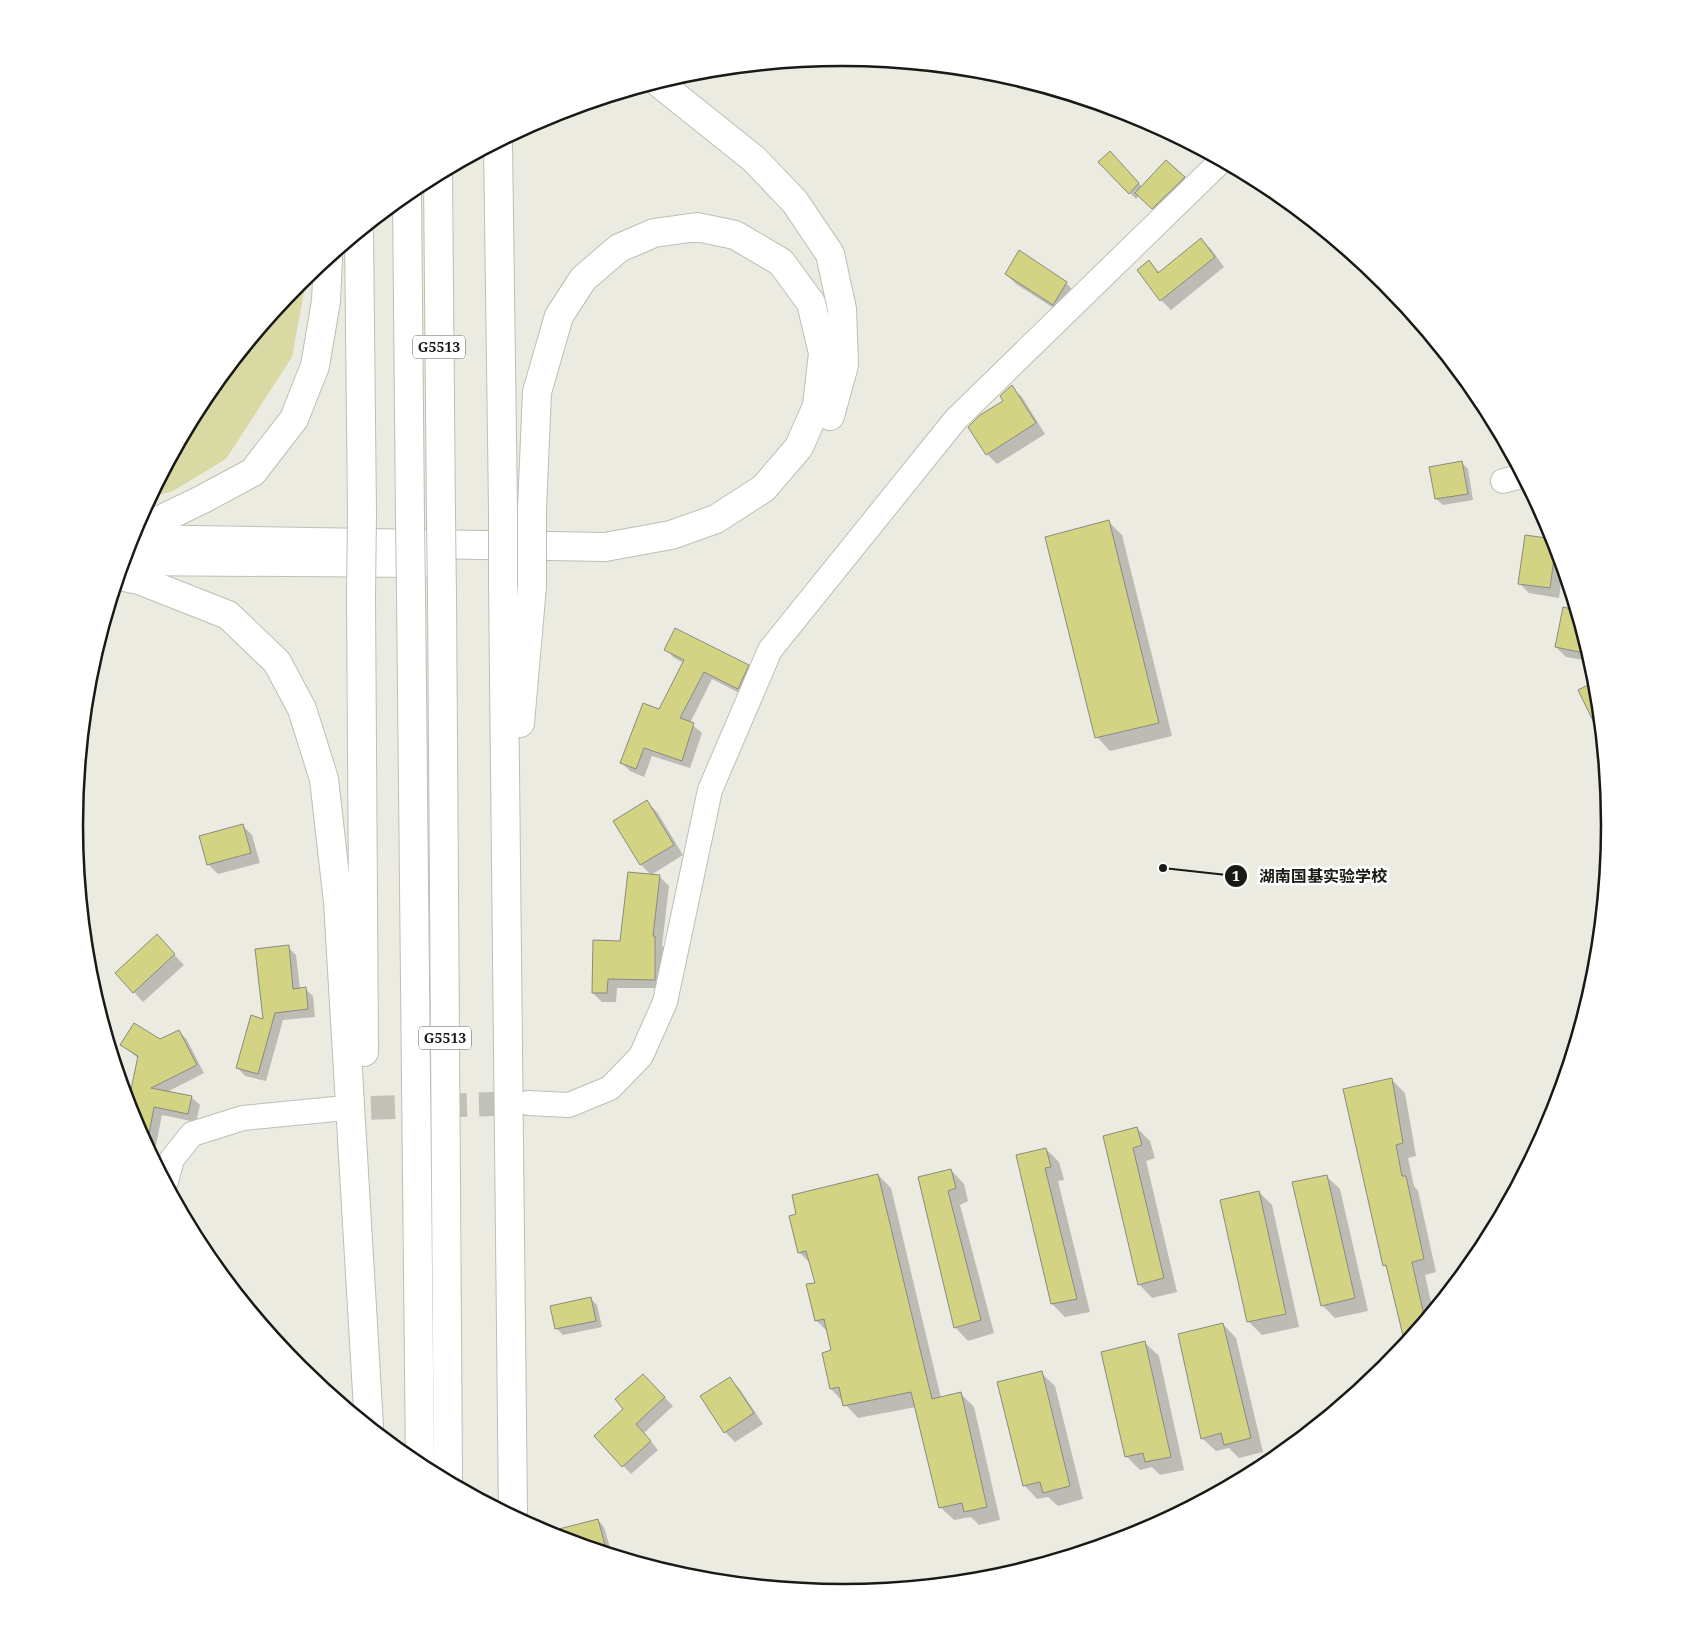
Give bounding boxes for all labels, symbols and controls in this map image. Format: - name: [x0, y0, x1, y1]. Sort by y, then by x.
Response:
- road number: G5513: [413, 336, 465, 358]
- callout: 湖南国基实验学校: [1224, 861, 1397, 892]
- text: 1: [1232, 865, 1240, 885]
- text: 湖南国基实验学校: [1259, 865, 1388, 887]
- road number: G5513: [419, 1026, 471, 1050]

